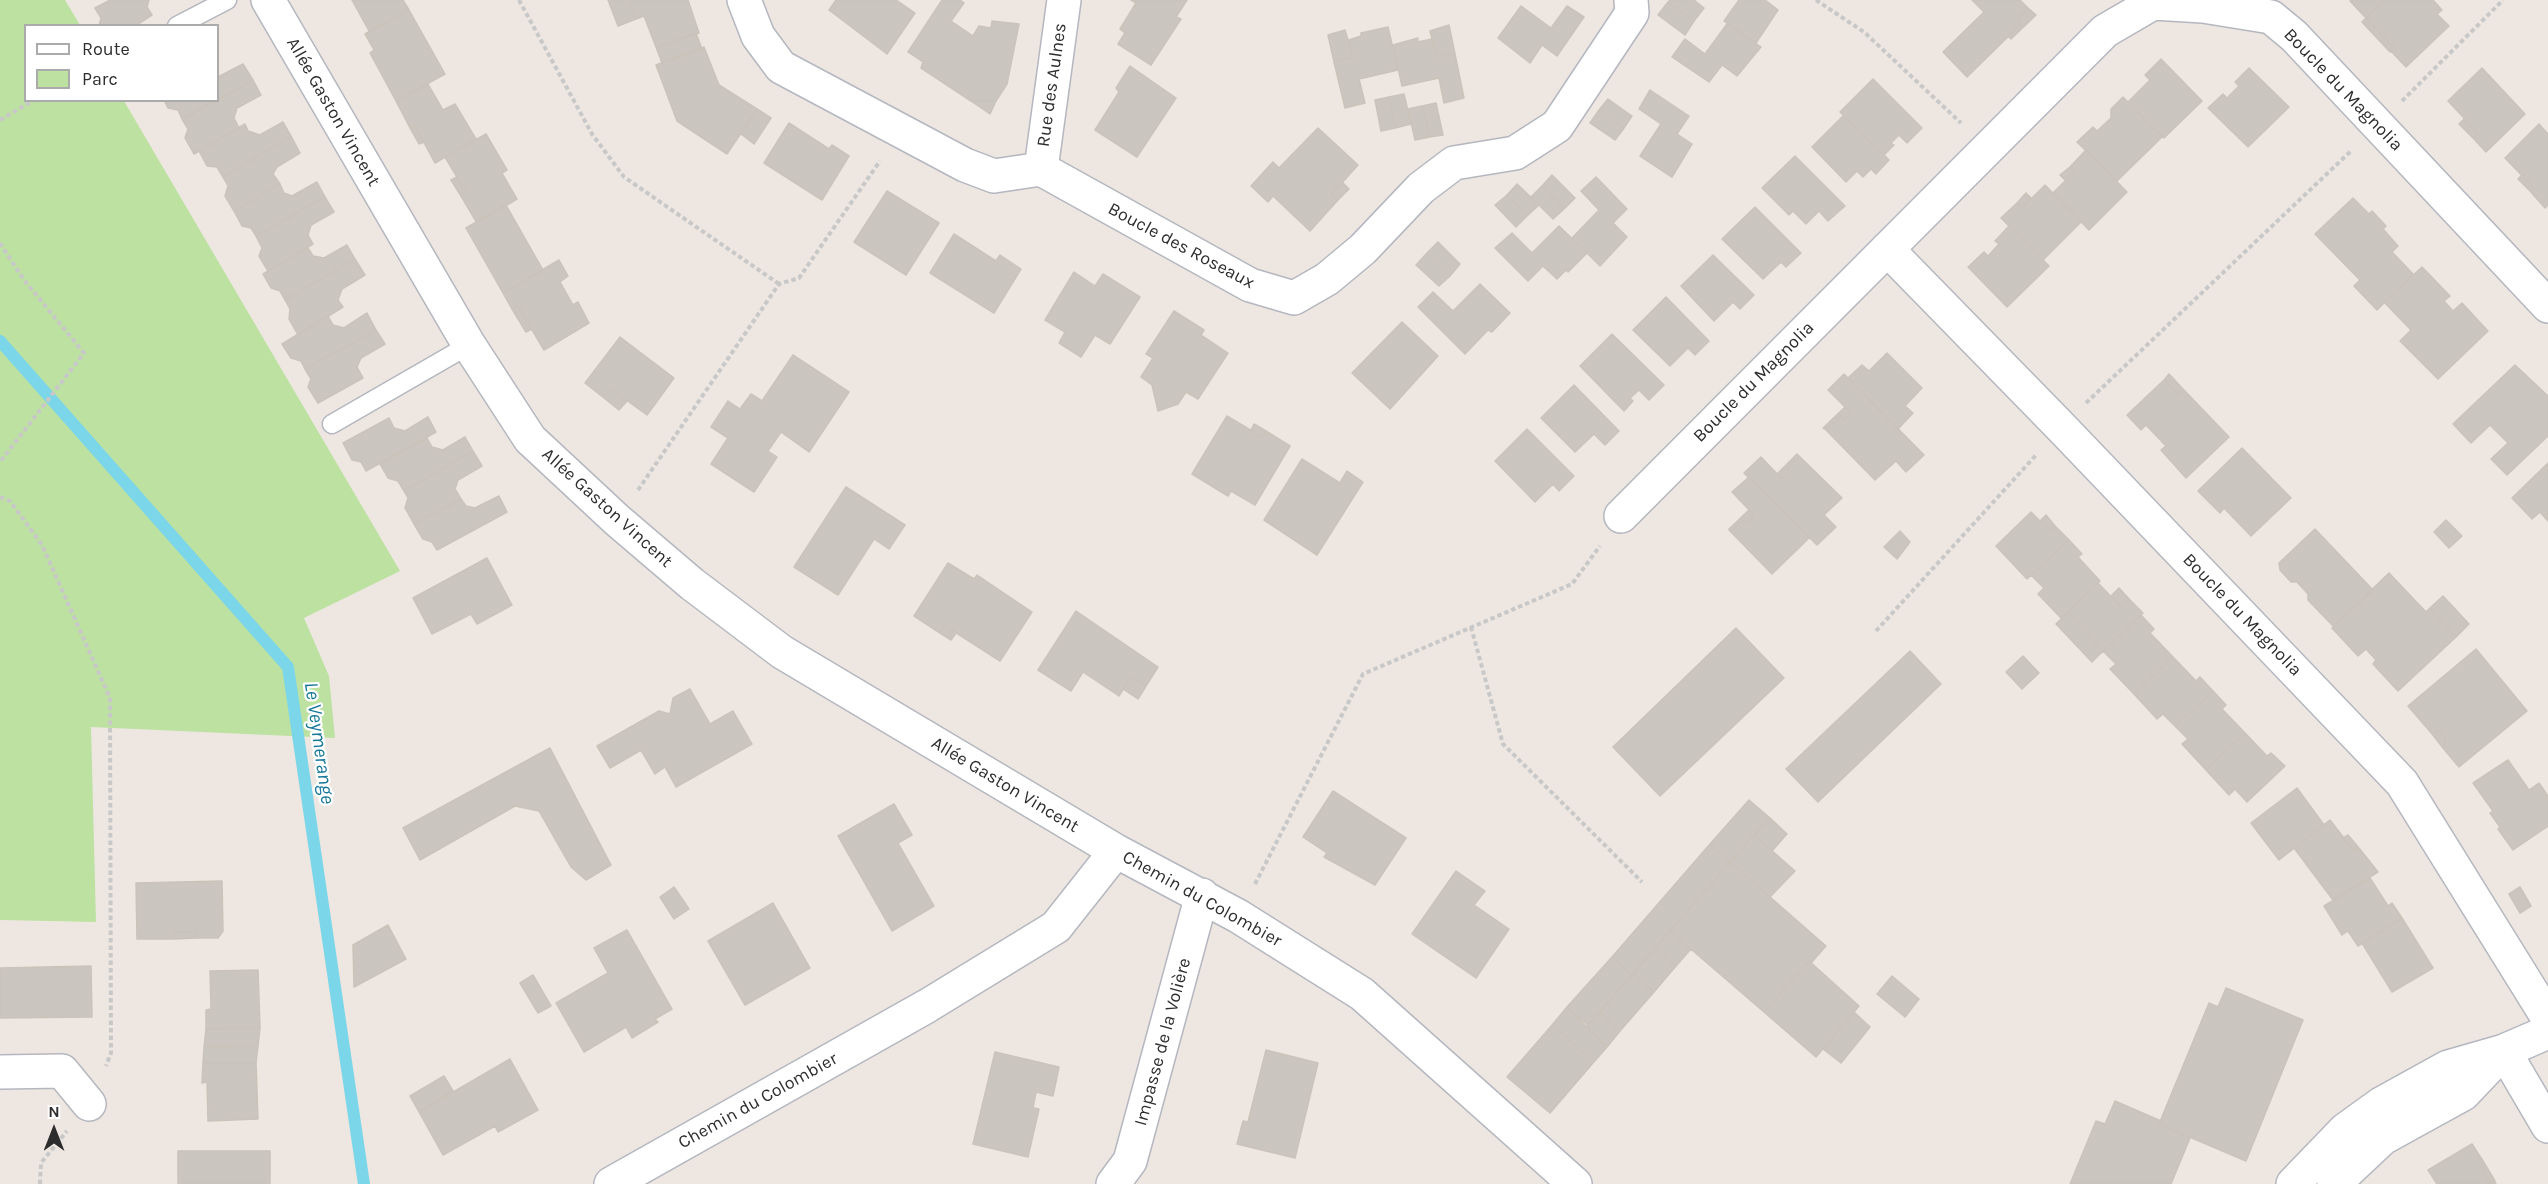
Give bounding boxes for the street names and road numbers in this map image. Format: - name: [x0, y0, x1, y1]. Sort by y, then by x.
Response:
- street label: Rue des Aulnes: [1033, 22, 1071, 148]
- street label: Boucle du Magnolia: [2279, 24, 2407, 156]
- street label: Allée Gaston Vincent: [282, 34, 384, 190]
- street label: Boucle des Roseaux: [1104, 198, 1258, 294]
- street label: Boucle du Magnolia: [1689, 317, 1819, 447]
- street label: Allée Gaston Vincent: [537, 444, 677, 572]
- street label: Boucle du Magnolia: [2178, 549, 2306, 681]
- street label: Allée Gaston Vincent: [927, 732, 1083, 838]
- street label: Chemin du Colombier: [1119, 846, 1285, 952]
- street label: Impasse de la Volière: [1130, 956, 1196, 1128]
- street label: Chemin du Colombier: [675, 1048, 841, 1154]

